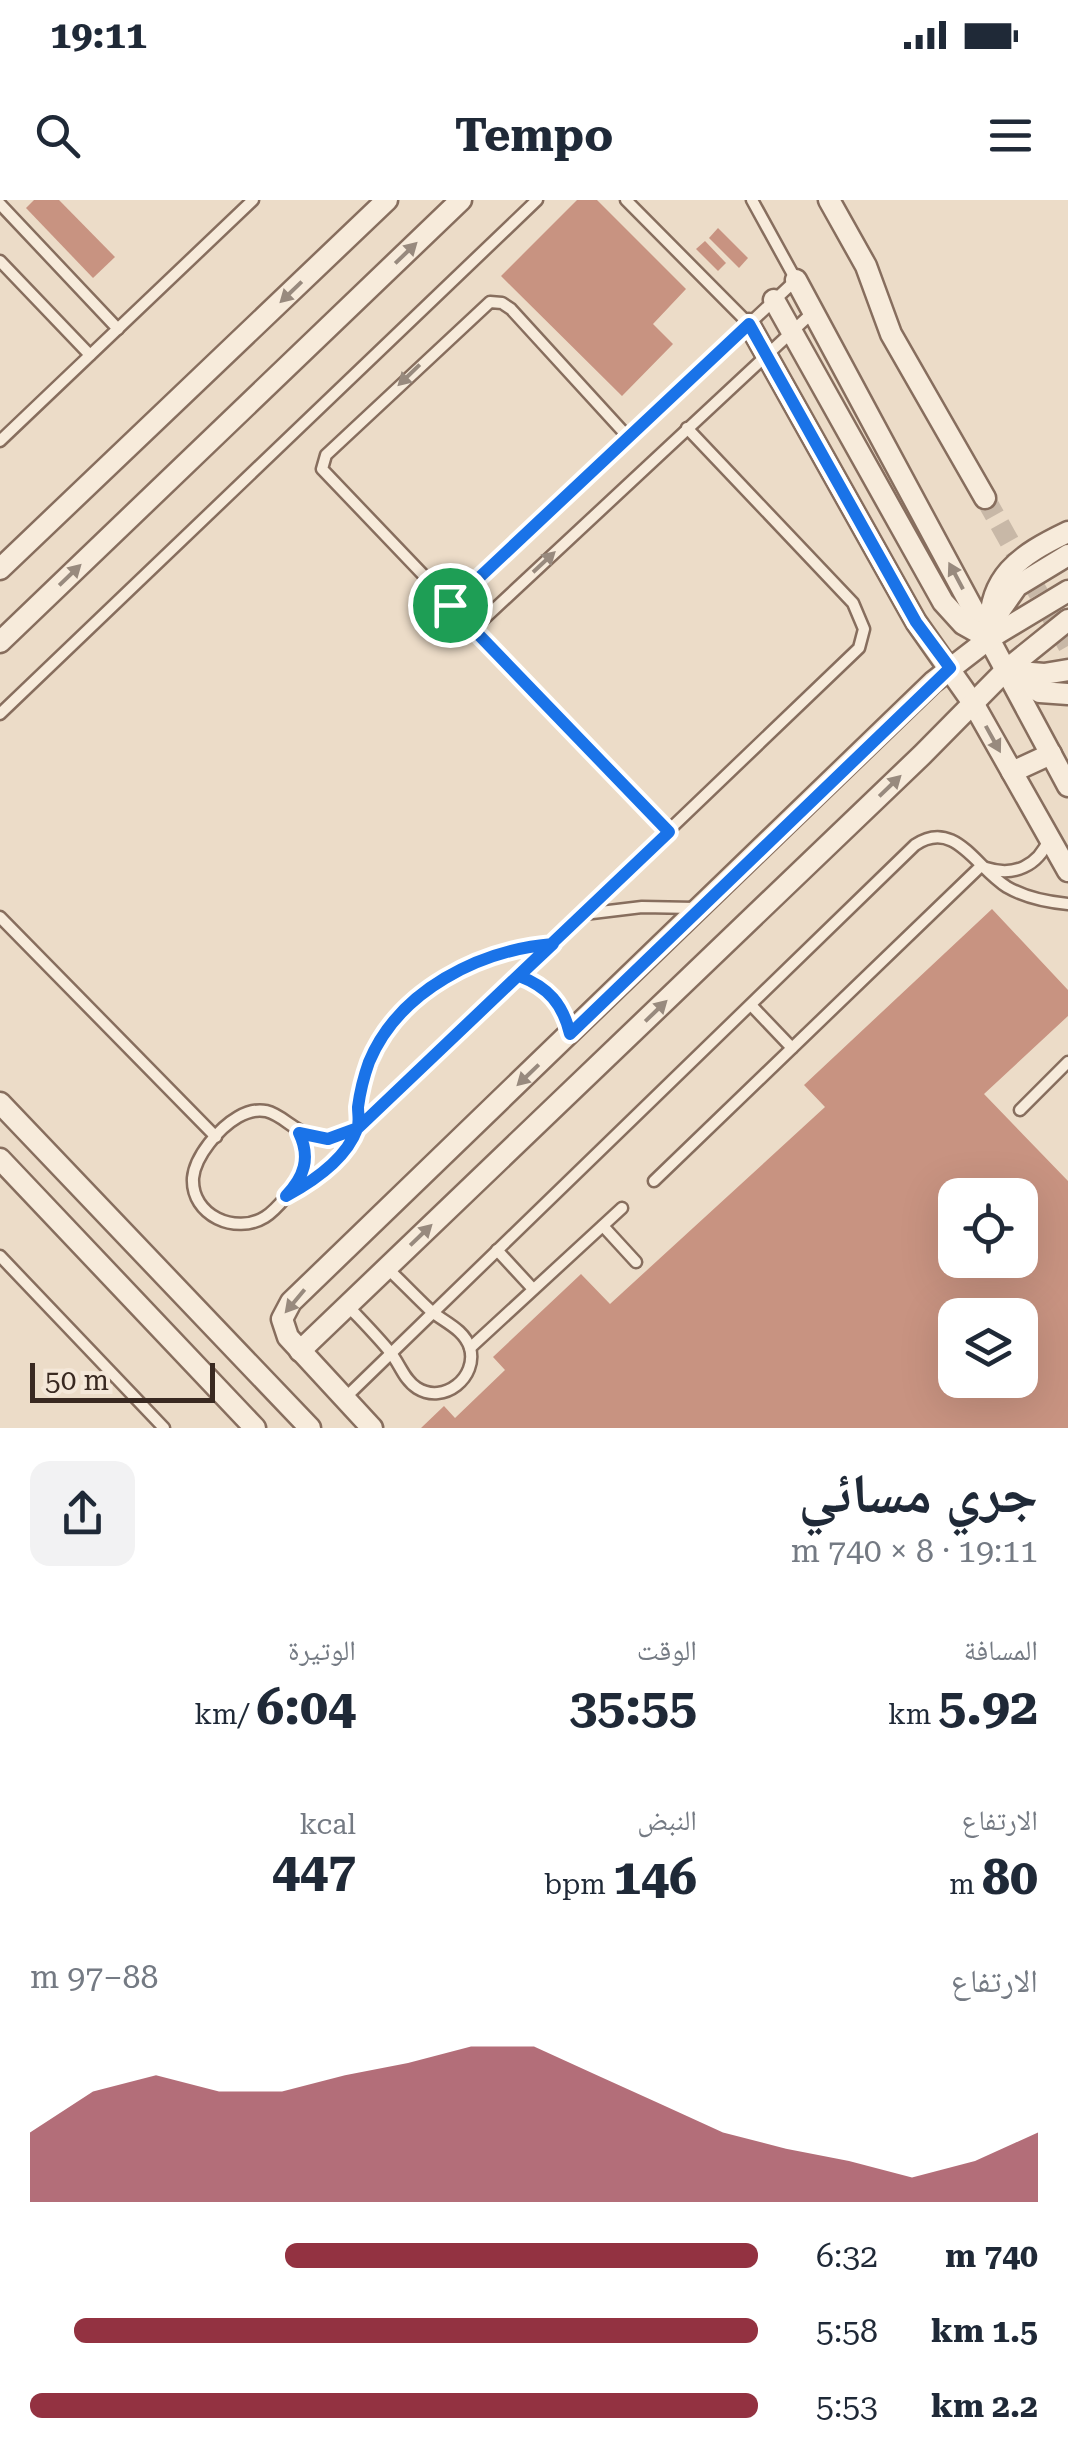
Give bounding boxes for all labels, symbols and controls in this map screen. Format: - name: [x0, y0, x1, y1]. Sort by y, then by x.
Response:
- text: 19:11: [50, 13, 147, 57]
- icon: search: [30, 108, 85, 163]
- icon: menu: [983, 108, 1038, 163]
- text: Tempo: [455, 109, 613, 162]
- one-way arrow: [393, 242, 417, 265]
- one-way arrow: [280, 280, 304, 303]
- one-way arrow: [398, 363, 422, 386]
- one-way arrow: [532, 551, 556, 574]
- one-way arrow: [948, 562, 965, 591]
- pin: [408, 563, 493, 648]
- one-way arrow: [58, 564, 82, 587]
- icon: arrive: [423, 578, 478, 633]
- one-way arrow: [985, 725, 1002, 754]
- one-way arrow: [878, 775, 902, 798]
- one-way arrow: [643, 999, 667, 1023]
- one-way arrow: [516, 1062, 540, 1086]
- map controls: [938, 1178, 1038, 1398]
- button: locate: [938, 1178, 1038, 1278]
- one-way arrow: [408, 1224, 432, 1248]
- one-way arrow: [284, 1288, 306, 1313]
- button: layers: [938, 1298, 1038, 1398]
- scale bar: [30, 1358, 215, 1402]
- text: 50 m: [45, 1364, 109, 1397]
- button: share: [30, 1461, 135, 1566]
- text: جري مسائي: [798, 1462, 1038, 1526]
- text: 19:11 · 8 × 740 m: [791, 1532, 1038, 1570]
- text: الوتيرة: [288, 1634, 356, 1667]
- text: الوقت: [637, 1634, 697, 1667]
- text: المسافة: [964, 1634, 1038, 1667]
- text: 6:04: [256, 1678, 356, 1736]
- text: 35:55: [569, 1678, 697, 1736]
- text: 5.92: [938, 1678, 1038, 1736]
- text: /km: [194, 1698, 256, 1731]
- text: km: [888, 1698, 938, 1731]
- text: النبض: [637, 1804, 697, 1837]
- text: الارتفاع: [962, 1804, 1038, 1837]
- text: kcal: [300, 1808, 356, 1841]
- text: 447: [272, 1841, 356, 1899]
- text: 146: [613, 1848, 697, 1906]
- text: 80: [982, 1848, 1038, 1906]
- text: bpm: [544, 1868, 613, 1901]
- text: m: [949, 1868, 982, 1901]
- text: 88–97 m: [30, 1958, 158, 1996]
- text: الارتفاع: [951, 1962, 1038, 2000]
- text: 6:32: [816, 2237, 878, 2275]
- text: 740 m: [945, 2237, 1038, 2275]
- text: 5:58: [816, 2312, 878, 2350]
- text: 1.5 km: [931, 2312, 1038, 2350]
- text: 5:53: [816, 2387, 878, 2425]
- text: 2.2 km: [931, 2387, 1038, 2425]

